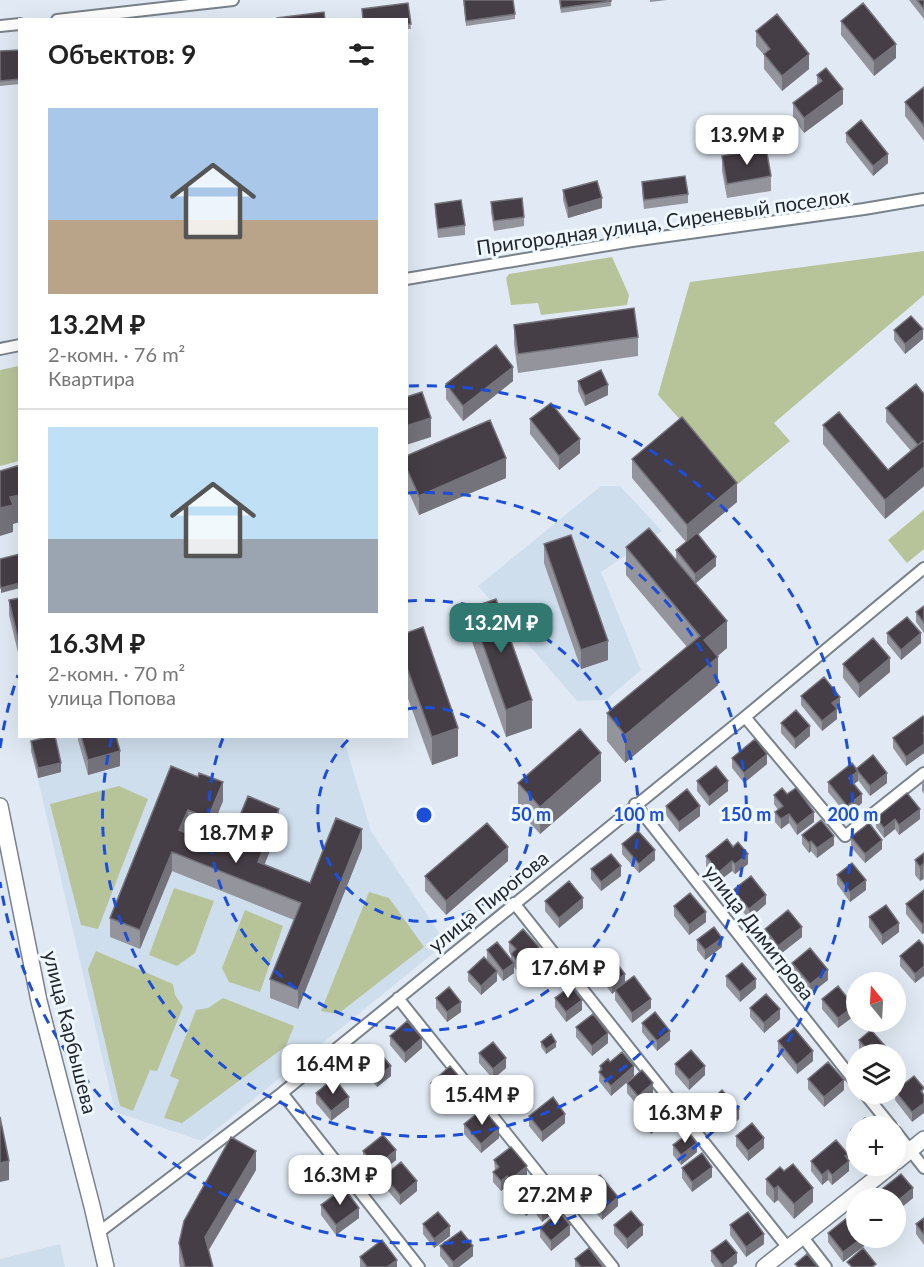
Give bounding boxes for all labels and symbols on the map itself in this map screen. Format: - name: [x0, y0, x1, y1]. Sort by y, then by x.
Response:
- pin: 13.9M ₽: [692, 115, 802, 166]
- street label: Пригородная улица, Сиреневый поселок: [475, 183, 852, 259]
- pin: 13.2M ₽: [446, 603, 556, 654]
- text: 50 m: [511, 803, 551, 825]
- text: 100 m: [614, 803, 664, 825]
- text: 150 m: [721, 803, 771, 825]
- text: 200 m: [828, 803, 878, 825]
- centre of rings: [414, 805, 434, 825]
- pin: 18.7M ₽: [181, 813, 291, 864]
- street label: улица Пирогова: [423, 845, 553, 957]
- street label: улица Димитрова: [700, 860, 820, 1004]
- street label: улица Карбышева: [39, 948, 103, 1116]
- pin: 17.6M ₽: [513, 948, 623, 999]
- north arrow: [846, 972, 906, 1032]
- pin: 16.4M ₽: [278, 1044, 388, 1095]
- pin: 15.4M ₽: [427, 1075, 537, 1126]
- pin: 16.3M ₽: [630, 1093, 740, 1144]
- pin: 16.3M ₽: [285, 1155, 395, 1206]
- pin: 27.2M ₽: [500, 1175, 610, 1226]

